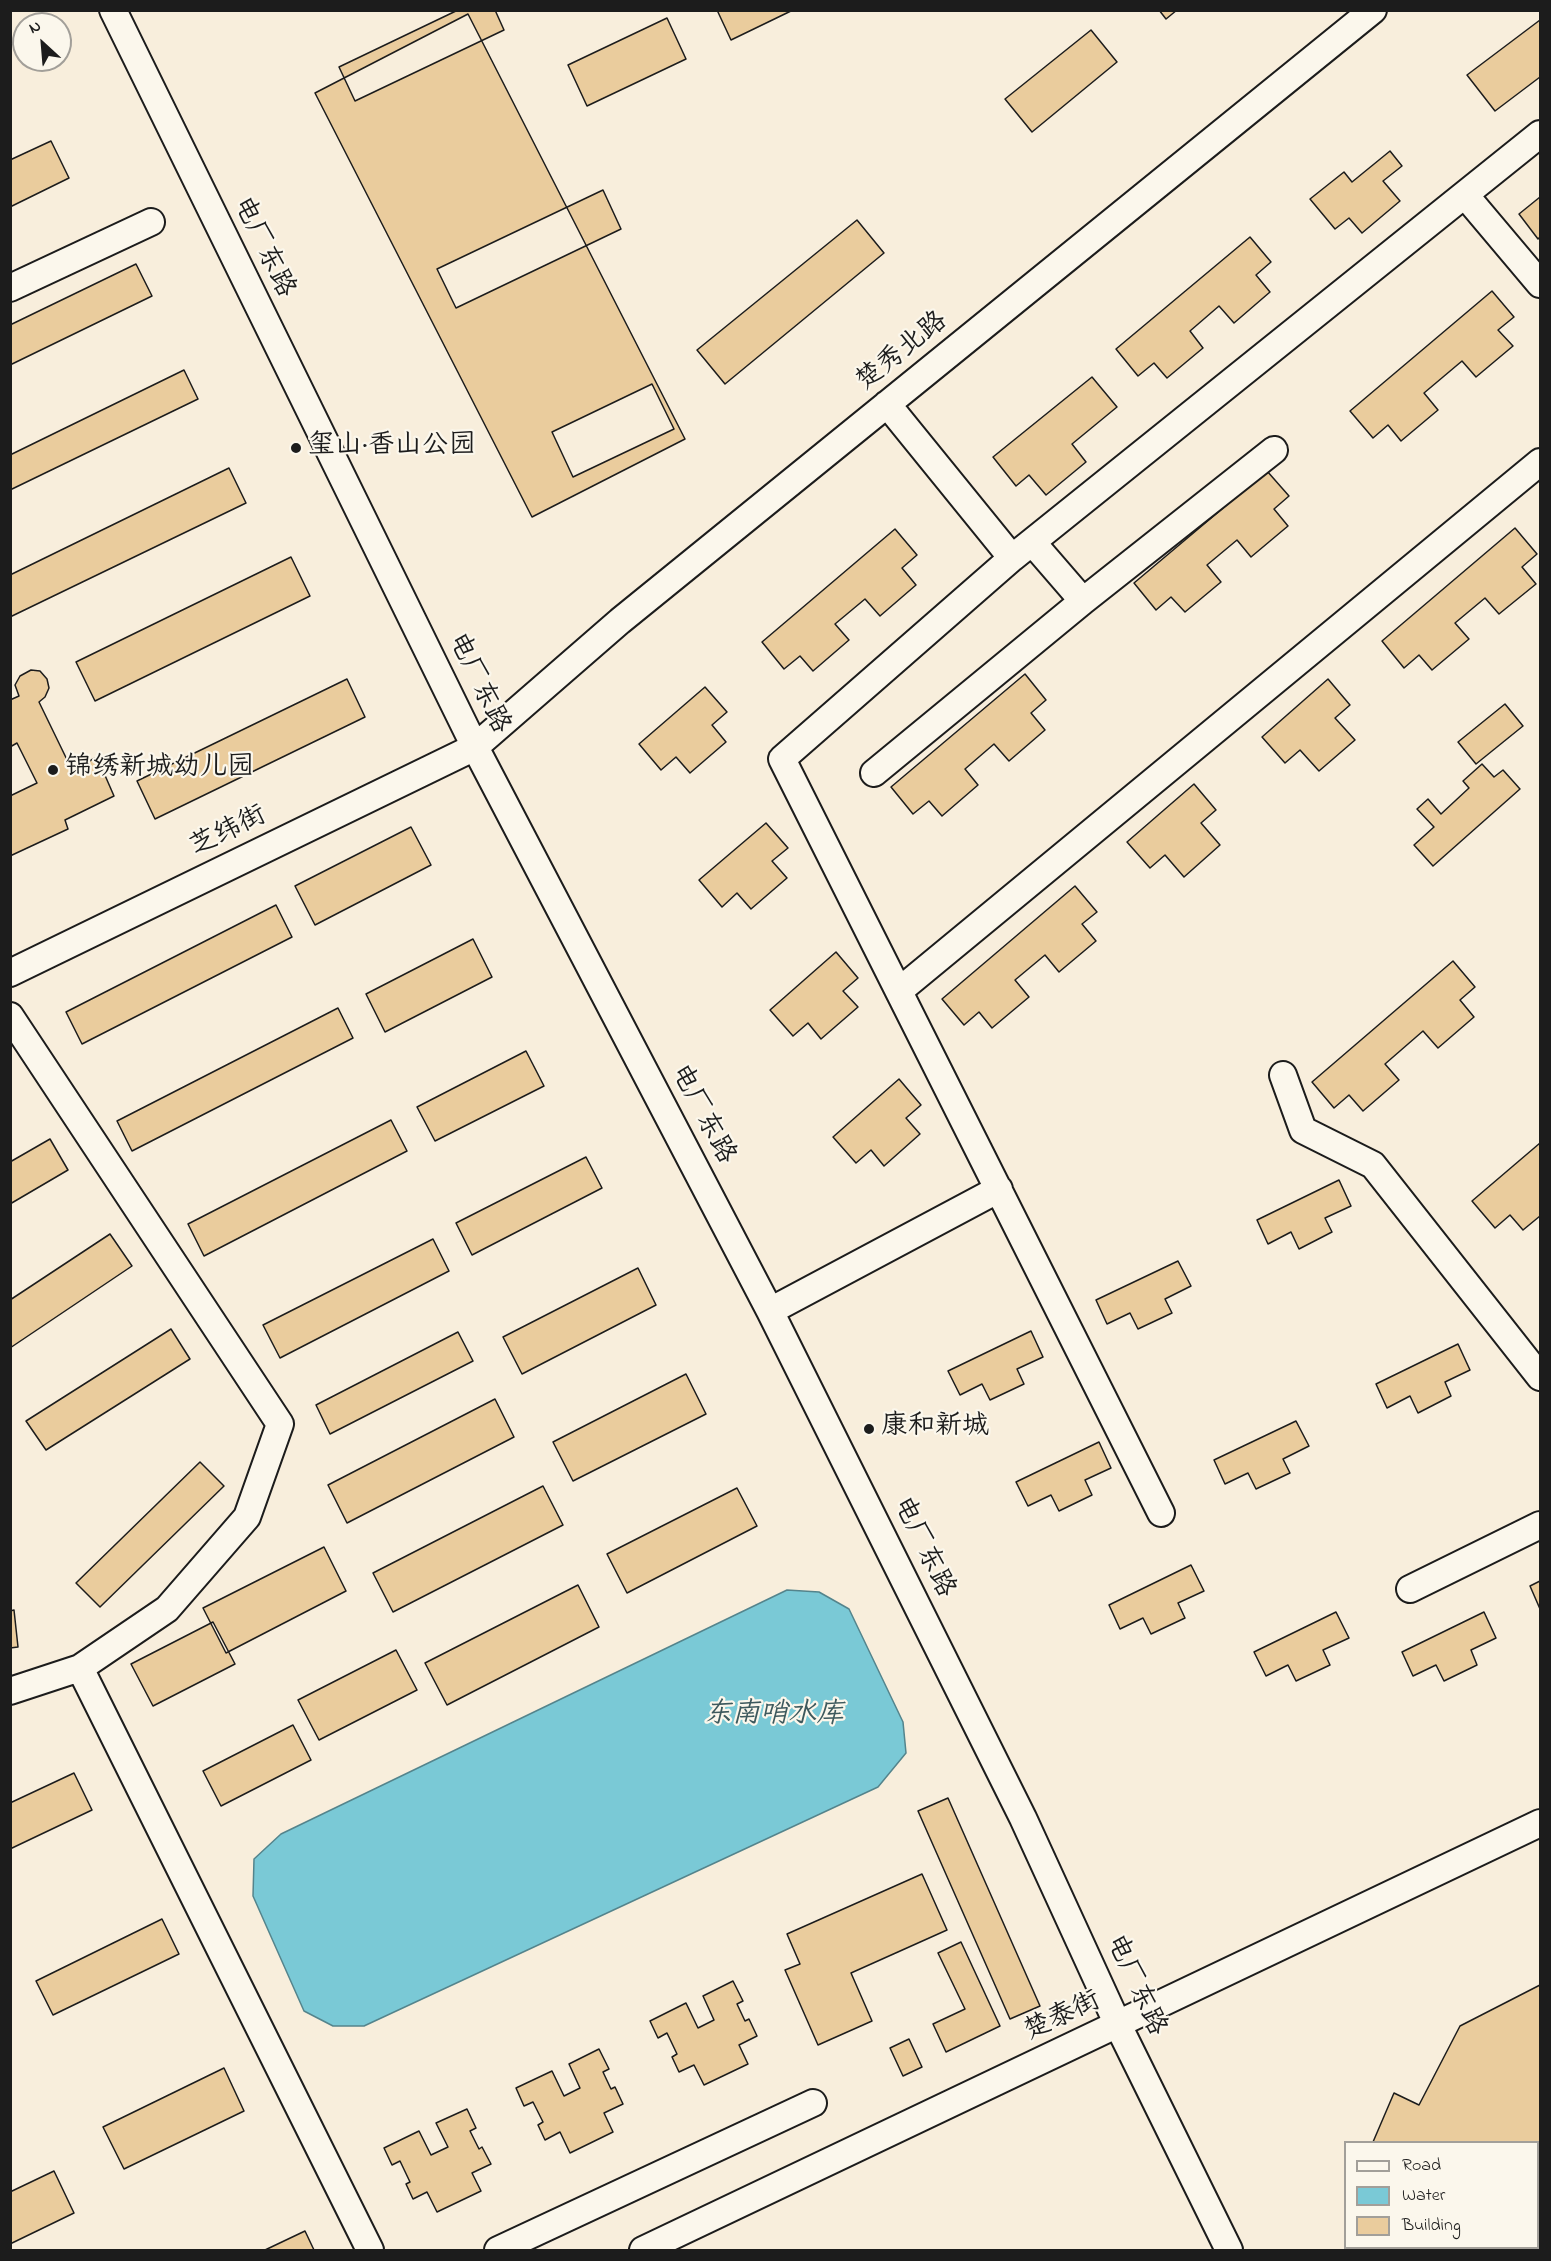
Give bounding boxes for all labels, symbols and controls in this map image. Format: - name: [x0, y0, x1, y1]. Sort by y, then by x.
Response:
- north arrow: [12, 12, 72, 72]
- text: N: [25, 14, 45, 41]
- street label: 电厂东路: [224, 192, 300, 304]
- street label: 楚秀北路: [851, 306, 955, 400]
- place label: 玺山·香山公园: [308, 432, 476, 464]
- marker: 玺山·香山公园: [289, 441, 303, 455]
- street label: 电厂东路: [439, 628, 515, 740]
- place label: 锦绣新城幼儿园: [65, 754, 254, 786]
- marker: 锦绣新城幼儿园: [46, 763, 60, 777]
- street label: 芝纬街: [185, 801, 273, 865]
- street label: 电厂东路: [661, 1060, 741, 1170]
- place label: 康和新城: [881, 1413, 989, 1445]
- marker: 康和新城: [862, 1422, 876, 1436]
- street label: 电厂东路: [884, 1492, 960, 1604]
- water label: 东南哨水库: [704, 1699, 844, 1733]
- street label: 电厂东路: [1096, 1930, 1172, 2042]
- street label: 楚泰街: [1019, 1986, 1107, 2050]
- legend: [1344, 2141, 1539, 2249]
- text: Road: [1402, 2153, 1441, 2179]
- text: Water: [1402, 2183, 1445, 2209]
- text: Building: [1402, 2213, 1461, 2239]

